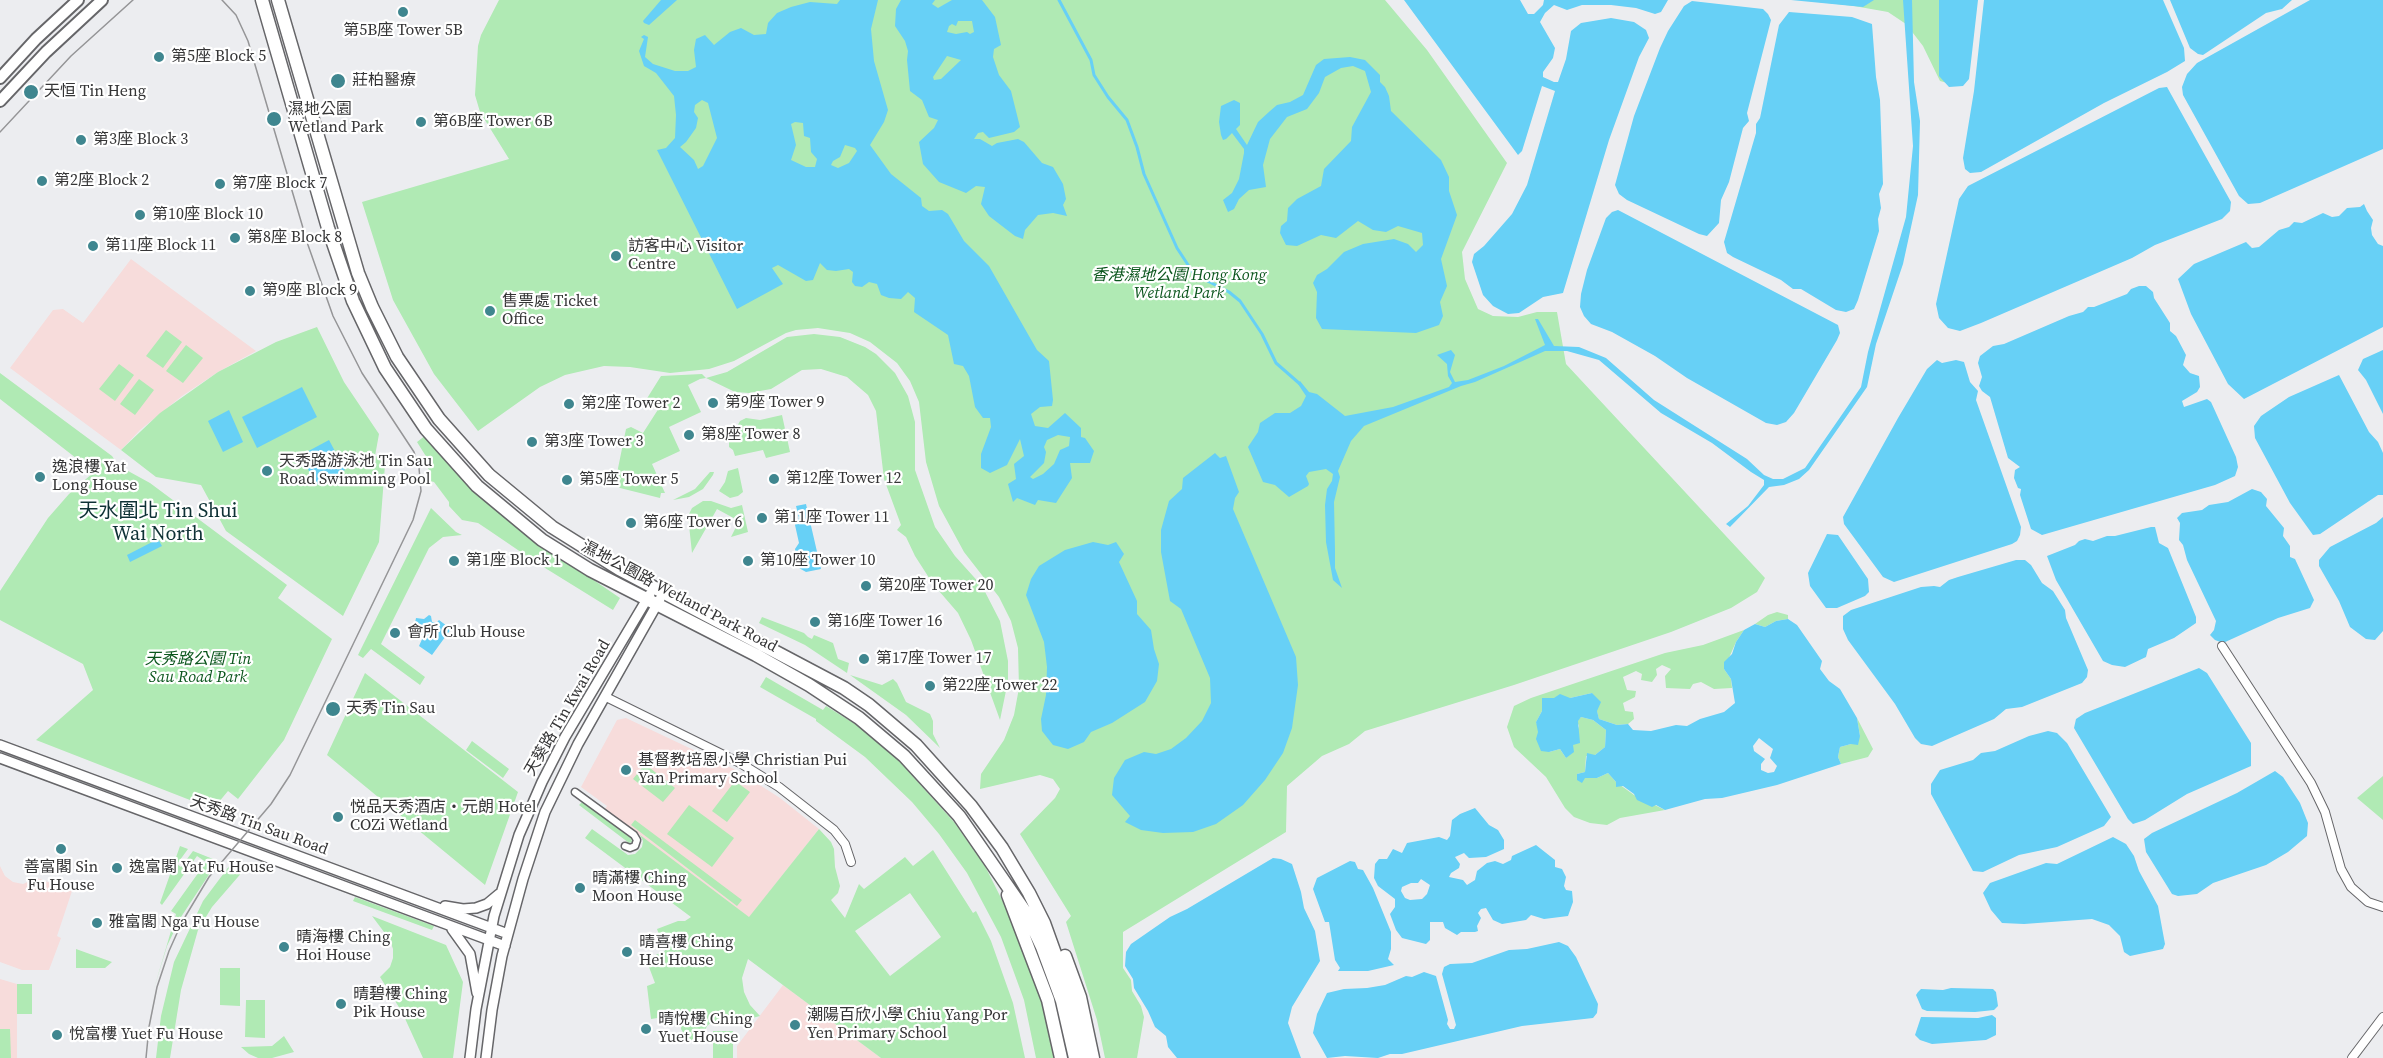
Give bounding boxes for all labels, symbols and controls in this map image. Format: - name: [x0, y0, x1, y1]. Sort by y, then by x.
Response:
- marker: 第5B座 Tower 5B: [396, 5, 410, 19]
- place label: 第5B座 Tower 5B: [343, 21, 463, 41]
- place label: 第5座 Block 5: [171, 47, 266, 67]
- marker: 第5座 Block 5: [152, 50, 166, 64]
- place label: 莊柏醫療: [352, 71, 416, 91]
- marker: 莊柏醫療: [329, 72, 347, 90]
- place label: 天恒 Tin Heng: [44, 82, 146, 102]
- marker: 天恒 Tin Heng: [22, 83, 40, 101]
- place label: 濕地公園 Wetland Park: [288, 100, 384, 138]
- marker: 濕地公園 Wetland Park: [265, 110, 283, 128]
- place label: 第6B座 Tower 6B: [433, 112, 553, 132]
- marker: 第6B座 Tower 6B: [414, 115, 428, 129]
- place label: 第3座 Block 3: [93, 130, 188, 150]
- marker: 第3座 Block 3: [74, 133, 88, 147]
- place label: 第2座 Block 2: [54, 171, 149, 191]
- marker: 第2座 Block 2: [35, 174, 49, 188]
- place label: 第7座 Block 7: [232, 174, 327, 194]
- marker: 第7座 Block 7: [213, 177, 227, 191]
- place label: 第10座 Block 10: [152, 205, 263, 225]
- marker: 第10座 Block 10: [133, 208, 147, 222]
- place label: 第8座 Block 8: [247, 228, 342, 248]
- marker: 第8座 Block 8: [228, 231, 242, 245]
- place label: 第11座 Block 11: [105, 236, 216, 256]
- place label: 訪客中心 Visitor Centre: [628, 237, 743, 275]
- marker: 第11座 Block 11: [86, 239, 100, 253]
- marker: 訪客中心 Visitor Centre: [609, 249, 623, 263]
- park label: 香港濕地公園 Hong Kong Wetland Park: [1092, 266, 1266, 304]
- place label: 第9座 Block 9: [262, 281, 357, 301]
- marker: 第9座 Block 9: [243, 284, 257, 298]
- place label: 售票處 Ticket Office: [502, 292, 598, 330]
- marker: 售票處 Ticket Office: [483, 304, 497, 318]
- place label: 第9座 Tower 9: [725, 393, 825, 413]
- place label: 第2座 Tower 2: [581, 394, 681, 414]
- marker: 第9座 Tower 9: [706, 396, 720, 410]
- marker: 第2座 Tower 2: [562, 397, 576, 411]
- place label: 第8座 Tower 8: [701, 425, 801, 445]
- marker: 第8座 Tower 8: [682, 428, 696, 442]
- place label: 第3座 Tower 3: [544, 432, 644, 452]
- marker: 第3座 Tower 3: [525, 435, 539, 449]
- place label: 天秀路游泳池 Tin Sau Road Swimming Pool: [279, 452, 432, 490]
- place label: 逸浪樓 Yat Long House: [52, 458, 137, 496]
- marker: 天秀路游泳池 Tin Sau Road Swimming Pool: [260, 464, 274, 478]
- place label: 第12座 Tower 12: [786, 469, 902, 489]
- marker: 逸浪樓 Yat Long House: [33, 470, 47, 484]
- place label: 第5座 Tower 5: [579, 470, 679, 490]
- marker: 第12座 Tower 12: [767, 472, 781, 486]
- marker: 第5座 Tower 5: [560, 473, 574, 487]
- district label: 天水圍北 Tin Shui Wai North: [78, 500, 238, 547]
- place label: 第11座 Tower 11: [774, 508, 890, 528]
- marker: 第11座 Tower 11: [755, 511, 769, 525]
- place label: 第6座 Tower 6: [643, 513, 743, 533]
- marker: 第6座 Tower 6: [624, 516, 638, 530]
- street label: 濕地公園路 Wetland Park Road: [578, 537, 780, 657]
- place label: 第1座 Block 1: [466, 551, 561, 571]
- place label: 第10座 Tower 10: [760, 551, 876, 571]
- marker: 第1座 Block 1: [447, 554, 461, 568]
- marker: 第10座 Tower 10: [741, 554, 755, 568]
- place label: 第20座 Tower 20: [878, 576, 994, 596]
- marker: 第20座 Tower 20: [859, 579, 873, 593]
- place label: 第16座 Tower 16: [827, 612, 943, 632]
- marker: 第16座 Tower 16: [808, 615, 822, 629]
- place label: 會所 Club House: [407, 623, 525, 643]
- marker: 會所 Club House: [388, 626, 402, 640]
- street label: 天葵路 Tin Kwai Road: [521, 636, 615, 780]
- place label: 第17座 Tower 17: [876, 649, 992, 669]
- park label: 天秀路公園 Tin Sau Road Park: [145, 650, 251, 688]
- marker: 第17座 Tower 17: [857, 652, 871, 666]
- place label: 第22座 Tower 22: [942, 676, 1058, 696]
- marker: 第22座 Tower 22: [923, 679, 937, 693]
- place label: 天秀 Tin Sau: [346, 699, 435, 719]
- marker: 天秀 Tin Sau: [324, 700, 342, 718]
- place label: 基督教培恩小學 Christian Pui Yan Primary School: [638, 751, 847, 789]
- marker: 基督教培恩小學 Christian Pui Yan Primary School: [619, 763, 633, 777]
- street label: 天秀路 Tin Sau Road: [187, 792, 331, 860]
- place label: 悦品天秀酒店‧元朗 Hotel COZi Wetland: [350, 798, 537, 836]
- marker: 悦品天秀酒店‧元朗 Hotel COZi Wetland: [331, 810, 345, 824]
- marker: 善富閣 Sin Fu House: [54, 842, 68, 856]
- place label: 善富閣 Sin Fu House: [24, 858, 98, 896]
- place label: 逸富閣 Yat Fu House: [129, 858, 274, 878]
- marker: 逸富閣 Yat Fu House: [110, 861, 124, 875]
- place label: 晴滿樓 Ching Moon House: [592, 869, 686, 907]
- marker: 晴滿樓 Ching Moon House: [573, 881, 587, 895]
- place label: 雅富閣 Nga Fu House: [109, 913, 259, 933]
- marker: 雅富閣 Nga Fu House: [90, 916, 104, 930]
- place label: 晴海樓 Ching Hoi House: [296, 928, 390, 966]
- place label: 晴喜樓 Ching Hei House: [639, 933, 733, 971]
- marker: 晴海樓 Ching Hoi House: [277, 940, 291, 954]
- marker: 晴喜樓 Ching Hei House: [620, 945, 634, 959]
- place label: 晴碧樓 Ching Pik House: [353, 985, 447, 1023]
- marker: 晴碧樓 Ching Pik House: [334, 997, 348, 1011]
- place label: 潮陽百欣小學 Chiu Yang Por Yen Primary School: [807, 1006, 1008, 1044]
- place label: 晴悅樓 Ching Yuet House: [658, 1010, 752, 1048]
- marker: 潮陽百欣小學 Chiu Yang Por Yen Primary School: [788, 1018, 802, 1032]
- marker: 晴悅樓 Ching Yuet House: [639, 1022, 653, 1036]
- place label: 悅富樓 Yuet Fu House: [69, 1025, 223, 1045]
- marker: 悅富樓 Yuet Fu House: [50, 1028, 64, 1042]

